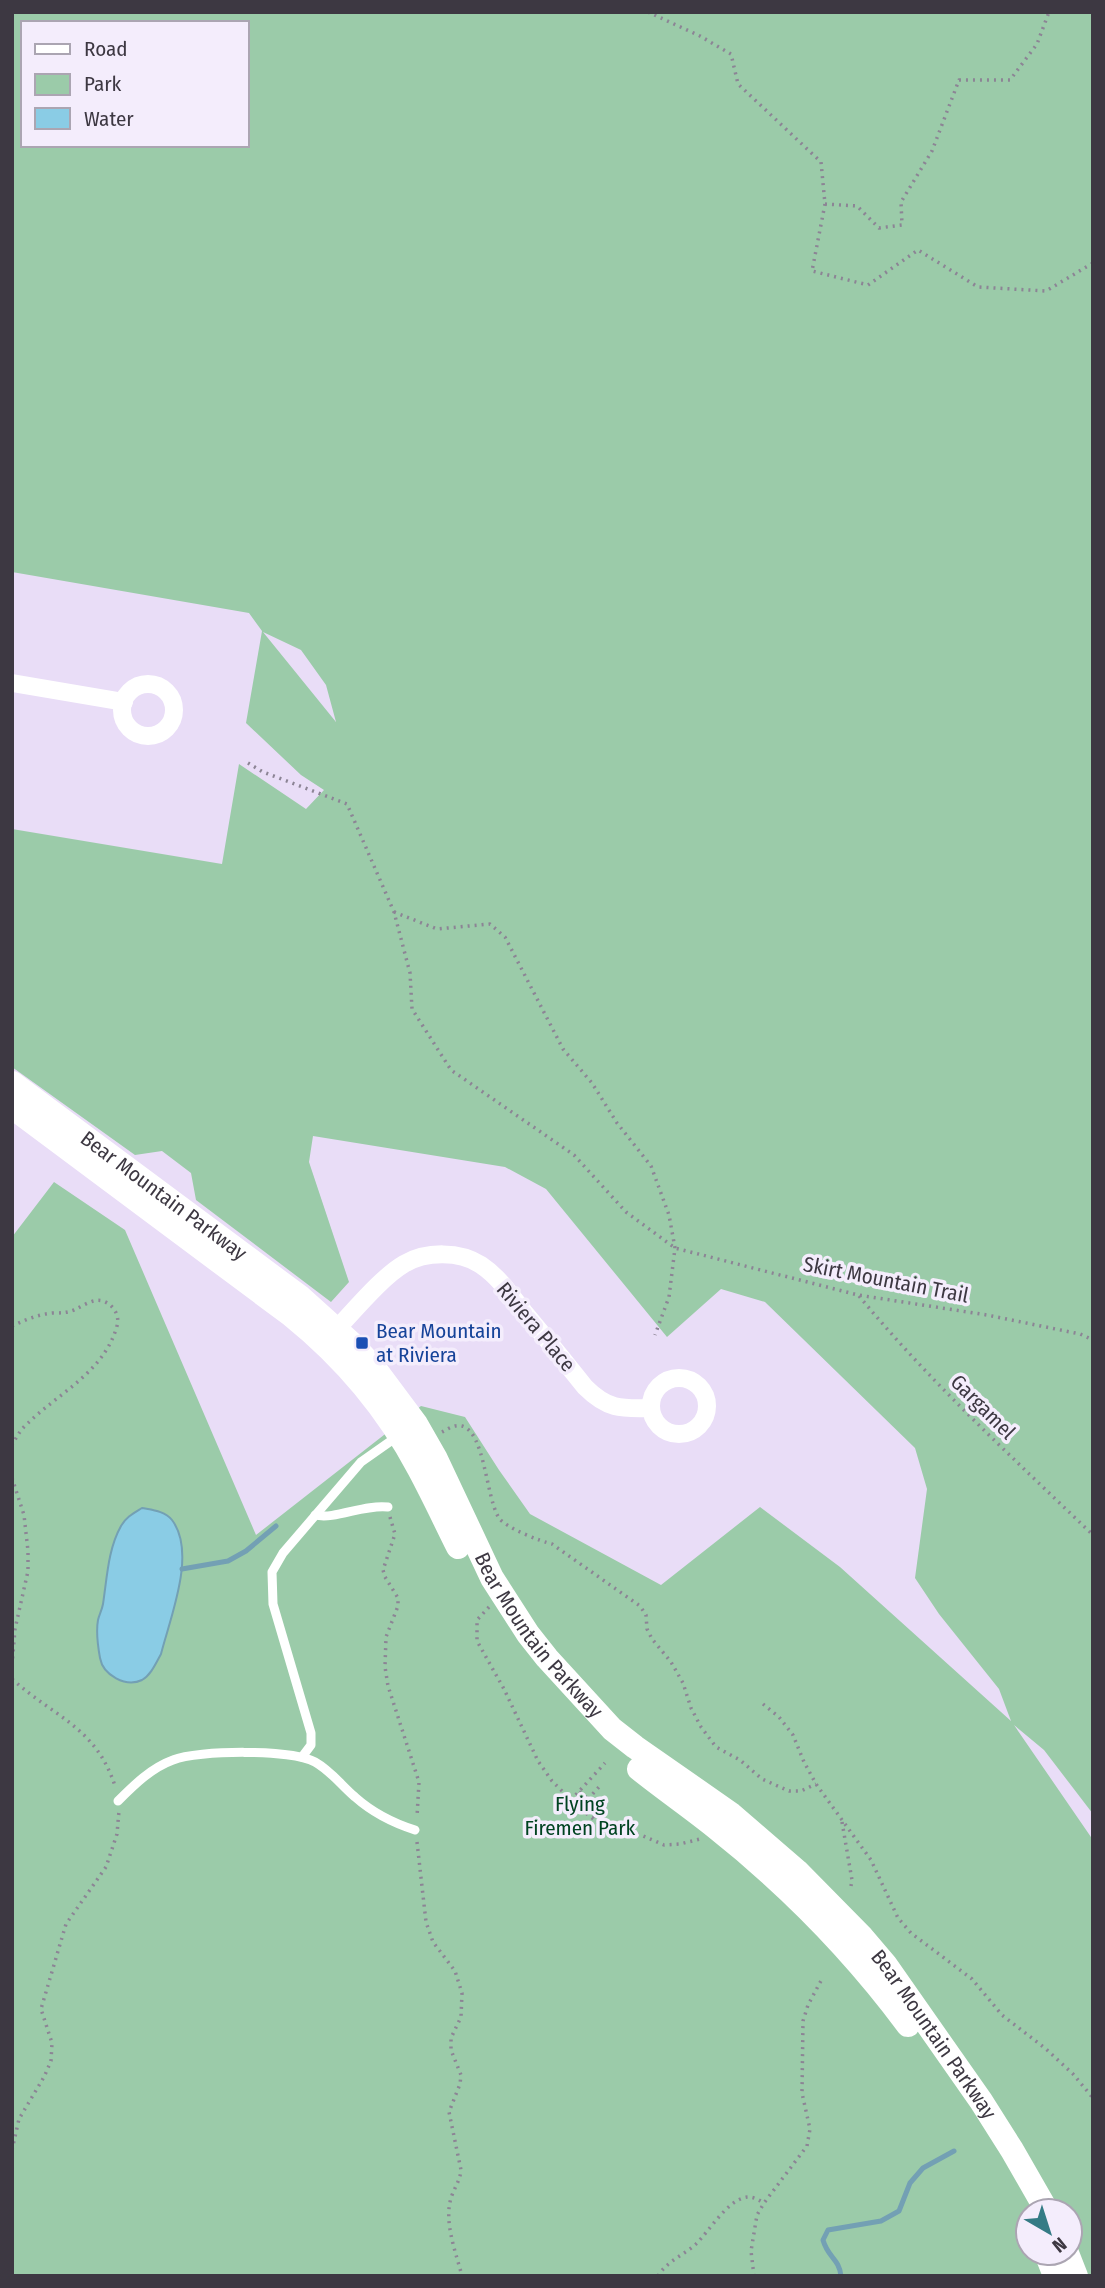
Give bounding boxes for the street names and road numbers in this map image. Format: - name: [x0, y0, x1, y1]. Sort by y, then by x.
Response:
- street label: Bear Mountain Parkway: [75, 1125, 253, 1266]
- street label: Skirt Mountain Trail: [801, 1251, 971, 1309]
- street label: Riviera Place: [491, 1277, 581, 1377]
- street label: Gargamel: [945, 1369, 1021, 1445]
- street label: Bear Mountain Parkway: [469, 1548, 609, 1724]
- street label: Bear Mountain Parkway: [866, 1944, 1002, 2124]

